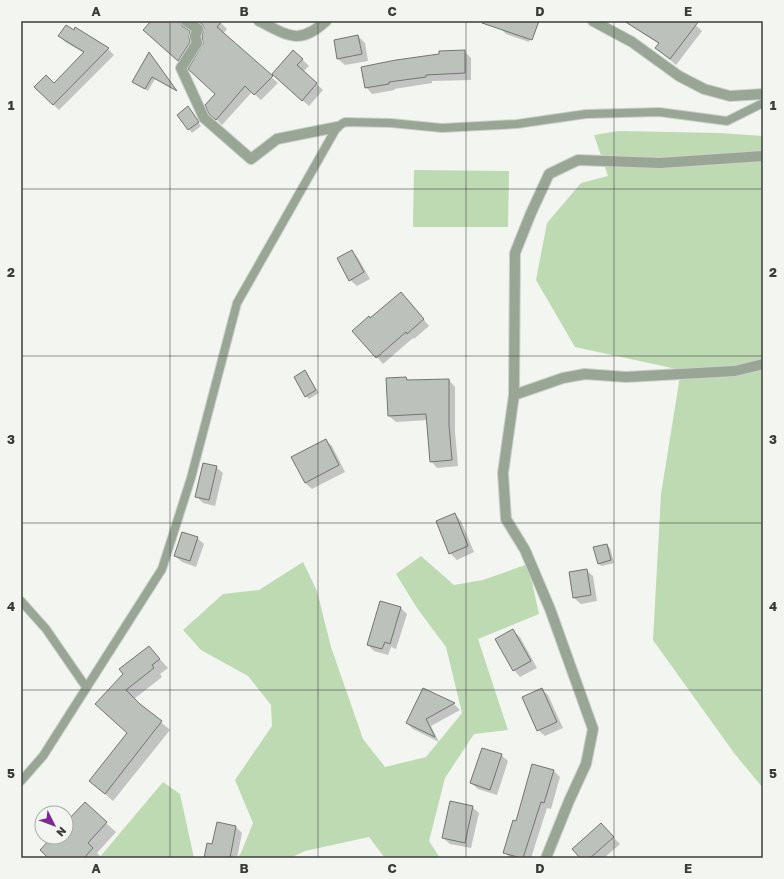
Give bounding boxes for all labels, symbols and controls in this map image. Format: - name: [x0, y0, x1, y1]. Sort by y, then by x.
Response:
- text: A: [91, 3, 101, 19]
- text: B: [239, 3, 249, 19]
- text: C: [387, 3, 397, 19]
- text: D: [535, 3, 545, 19]
- text: E: [684, 3, 692, 19]
- text: 1: [8, 97, 15, 113]
- text: 1: [770, 97, 777, 113]
- text: 2: [7, 264, 15, 280]
- text: 2: [769, 264, 777, 280]
- text: 3: [7, 431, 15, 447]
- text: 3: [769, 431, 777, 447]
- text: 4: [7, 598, 15, 614]
- text: 4: [769, 598, 777, 614]
- text: 5: [7, 765, 15, 781]
- text: 5: [769, 765, 777, 781]
- north arrow: [34, 805, 74, 845]
- text: N: [54, 825, 69, 839]
- text: A: [91, 860, 101, 876]
- text: B: [239, 860, 249, 876]
- text: C: [387, 860, 397, 876]
- text: D: [535, 860, 545, 876]
- text: E: [684, 860, 692, 876]

